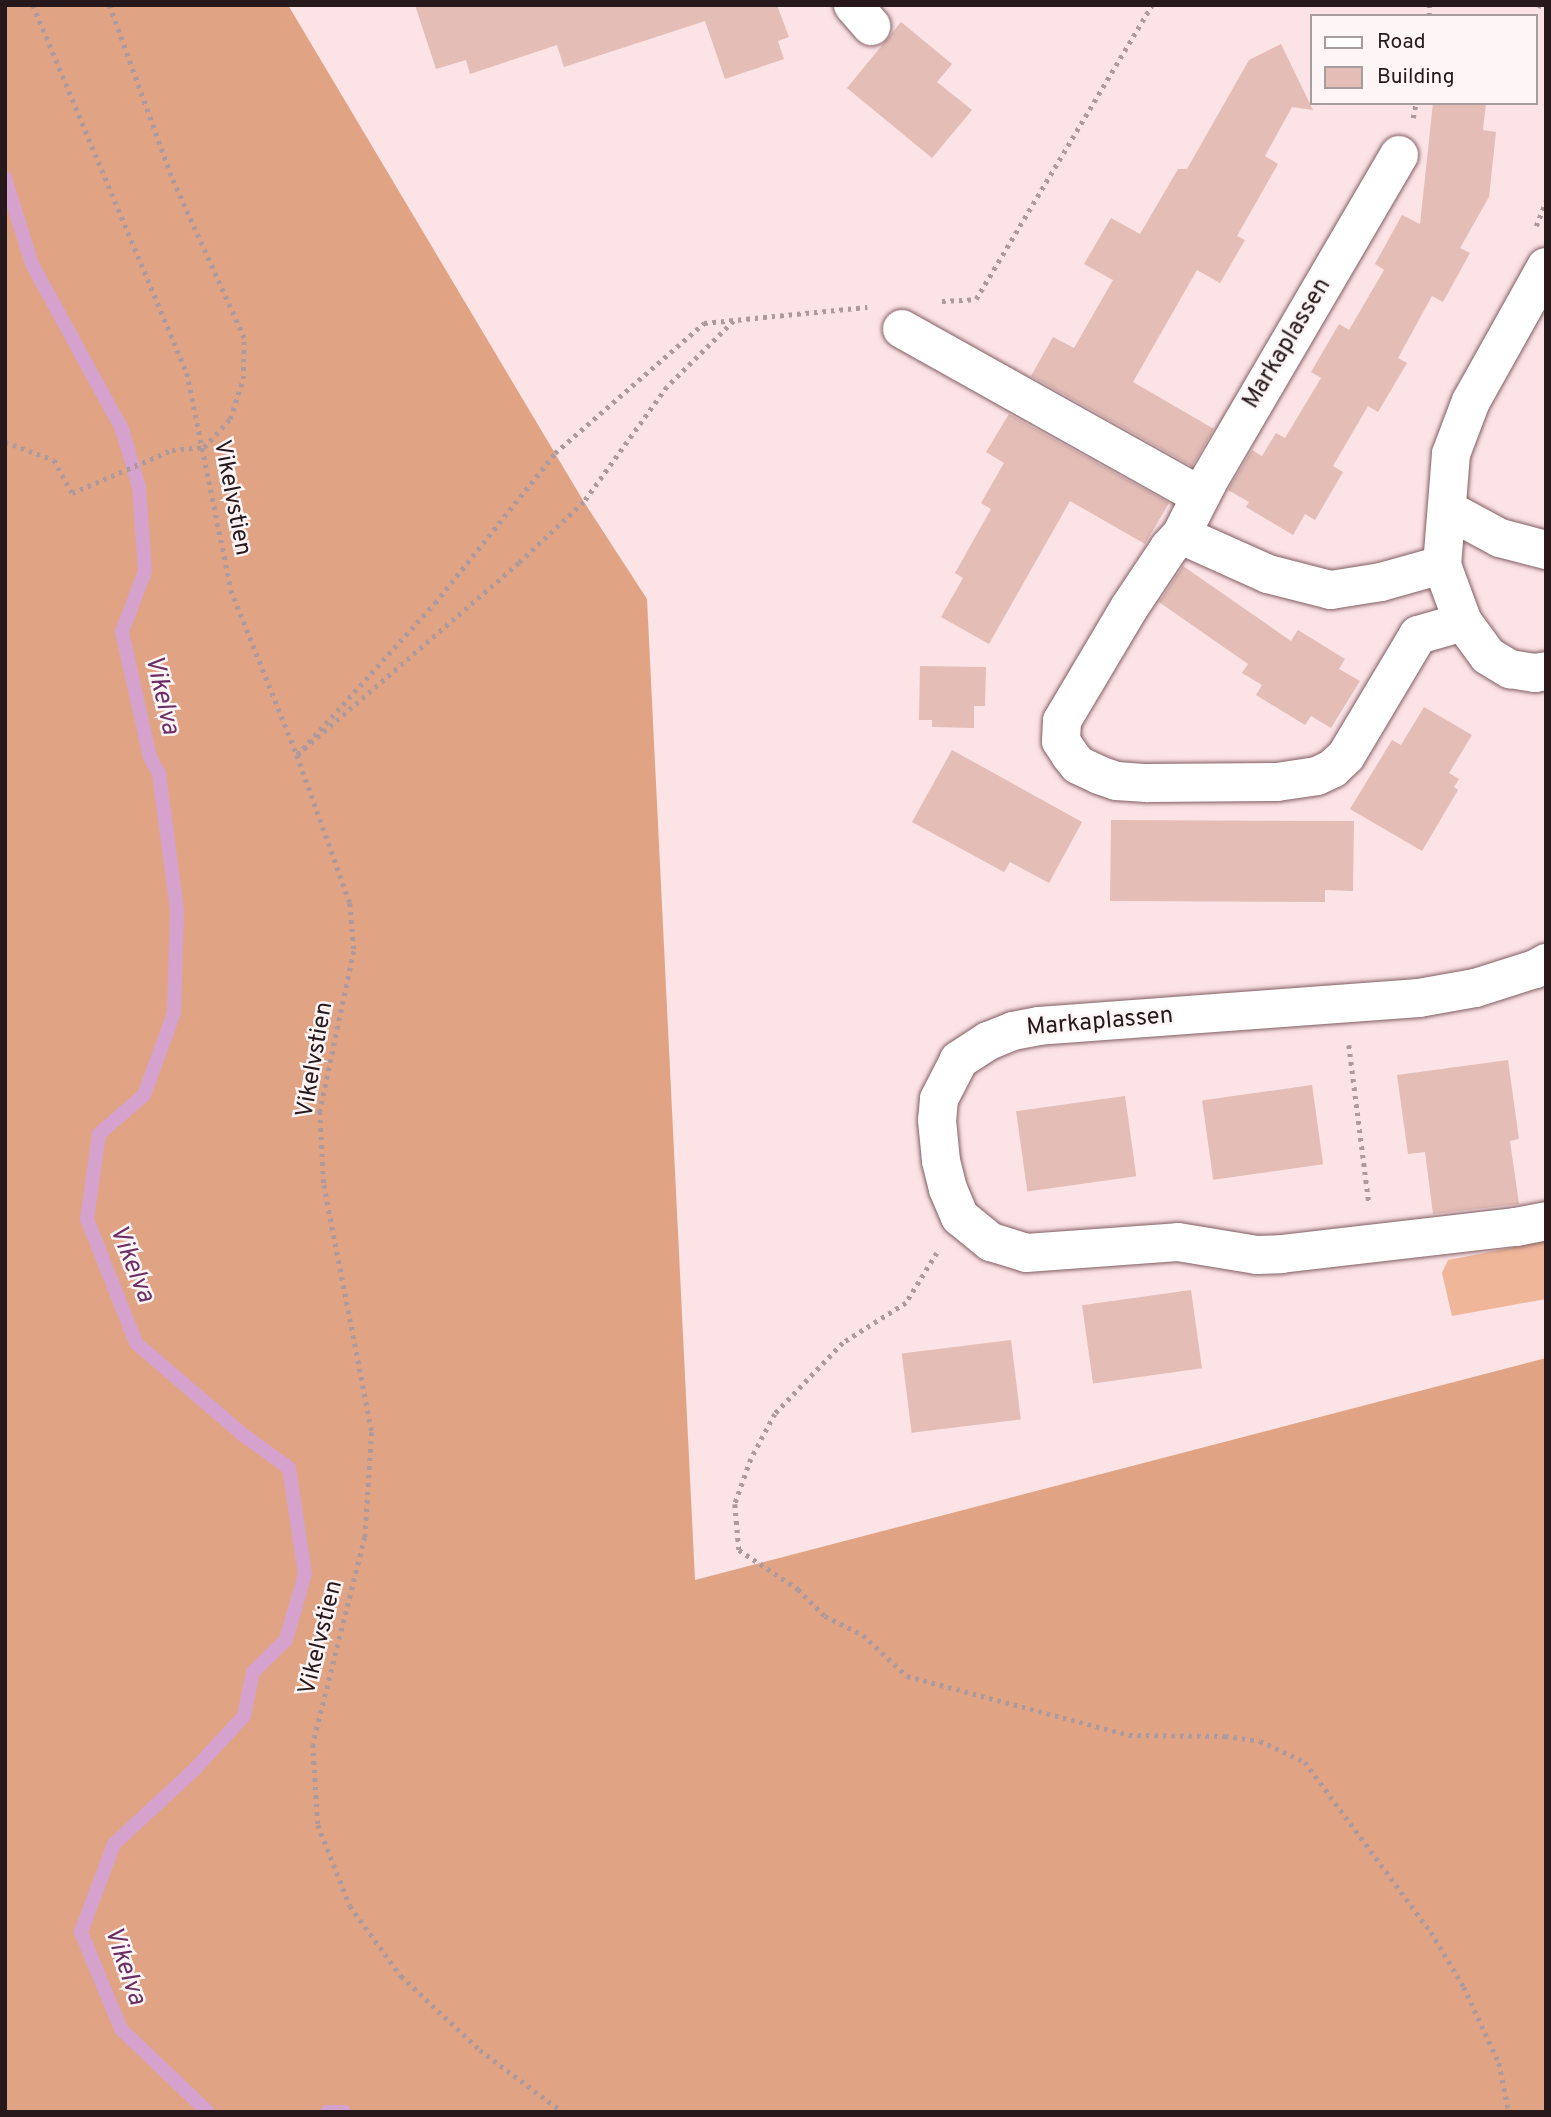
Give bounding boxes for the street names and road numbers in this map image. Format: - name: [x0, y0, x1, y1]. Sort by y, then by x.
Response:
- street label: Markaplassen: [1238, 273, 1338, 415]
- street label: Vikelvstien: [206, 438, 256, 558]
- street label: Vikelvstien: [292, 1000, 340, 1120]
- street label: Markaplassen: [1025, 1002, 1175, 1044]
- street label: Vikelvstien: [294, 1578, 350, 1698]

